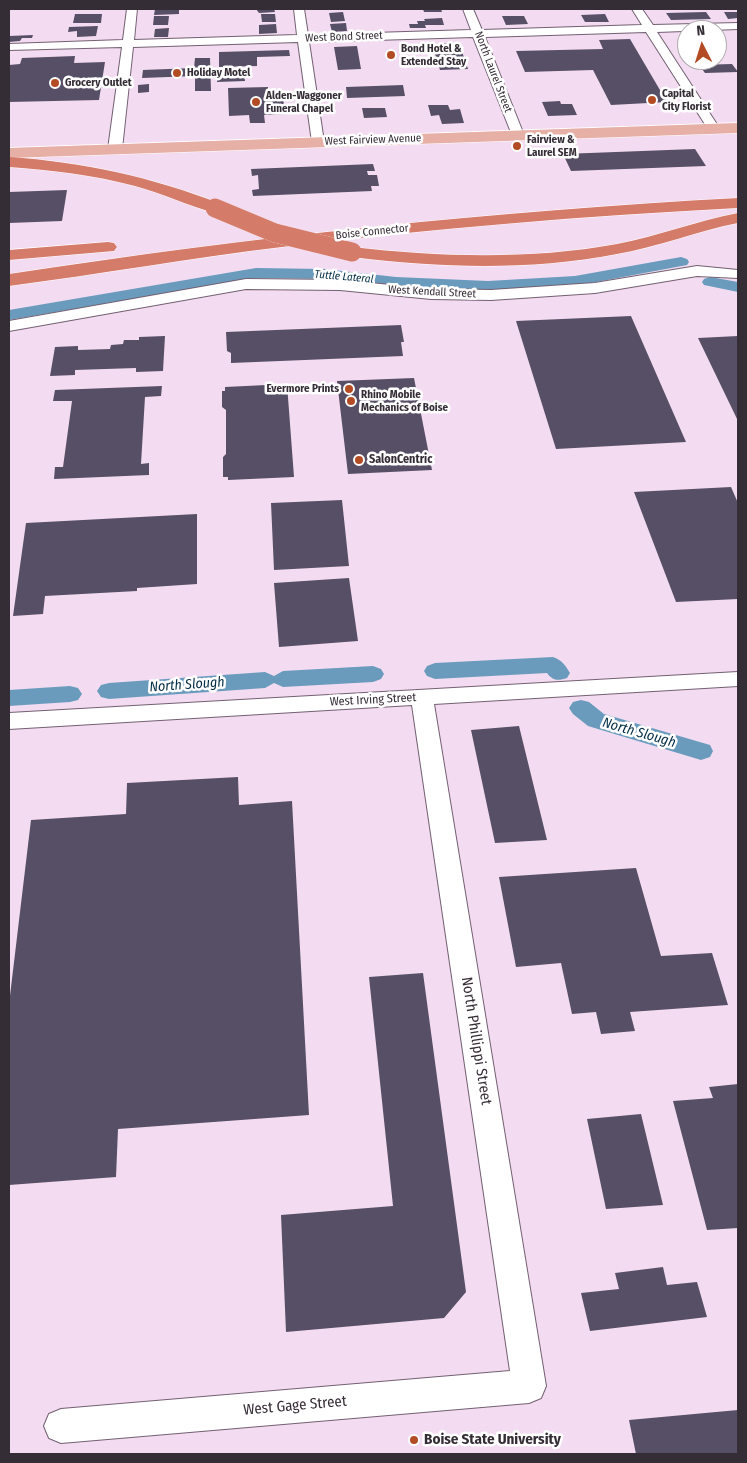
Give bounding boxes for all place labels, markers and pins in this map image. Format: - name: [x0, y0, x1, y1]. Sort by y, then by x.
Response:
- place label: Bond Hotel & Extended Stay: [401, 42, 466, 68]
- marker: Bond Hotel & Extended Stay: [385, 49, 397, 61]
- place label: Holiday Motel: [187, 66, 250, 80]
- marker: Holiday Motel: [171, 67, 183, 79]
- place label: Grocery Outlet: [65, 76, 132, 90]
- marker: Grocery Outlet: [49, 77, 61, 89]
- place label: Capital City Florist: [662, 87, 711, 113]
- place label: Alden-Waggoner Funeral Chapel: [266, 89, 342, 115]
- marker: Capital City Florist: [646, 94, 658, 106]
- marker: Alden-Waggoner Funeral Chapel: [250, 96, 262, 108]
- place label: Fairview & Laurel SEM: [527, 133, 577, 159]
- marker: Fairview & Laurel SEM: [511, 140, 523, 152]
- place label: Evermore Prints: [266, 382, 339, 396]
- marker: Evermore Prints: [343, 383, 355, 395]
- place label: Rhino Mobile Mechanics of Boise: [361, 388, 448, 414]
- marker: Rhino Mobile Mechanics of Boise: [345, 395, 357, 407]
- place label: SalonCentric: [369, 453, 432, 467]
- marker: SalonCentric: [353, 454, 365, 466]
- place label: Boise State University: [424, 1431, 561, 1449]
- marker: Boise State University: [408, 1434, 420, 1446]

